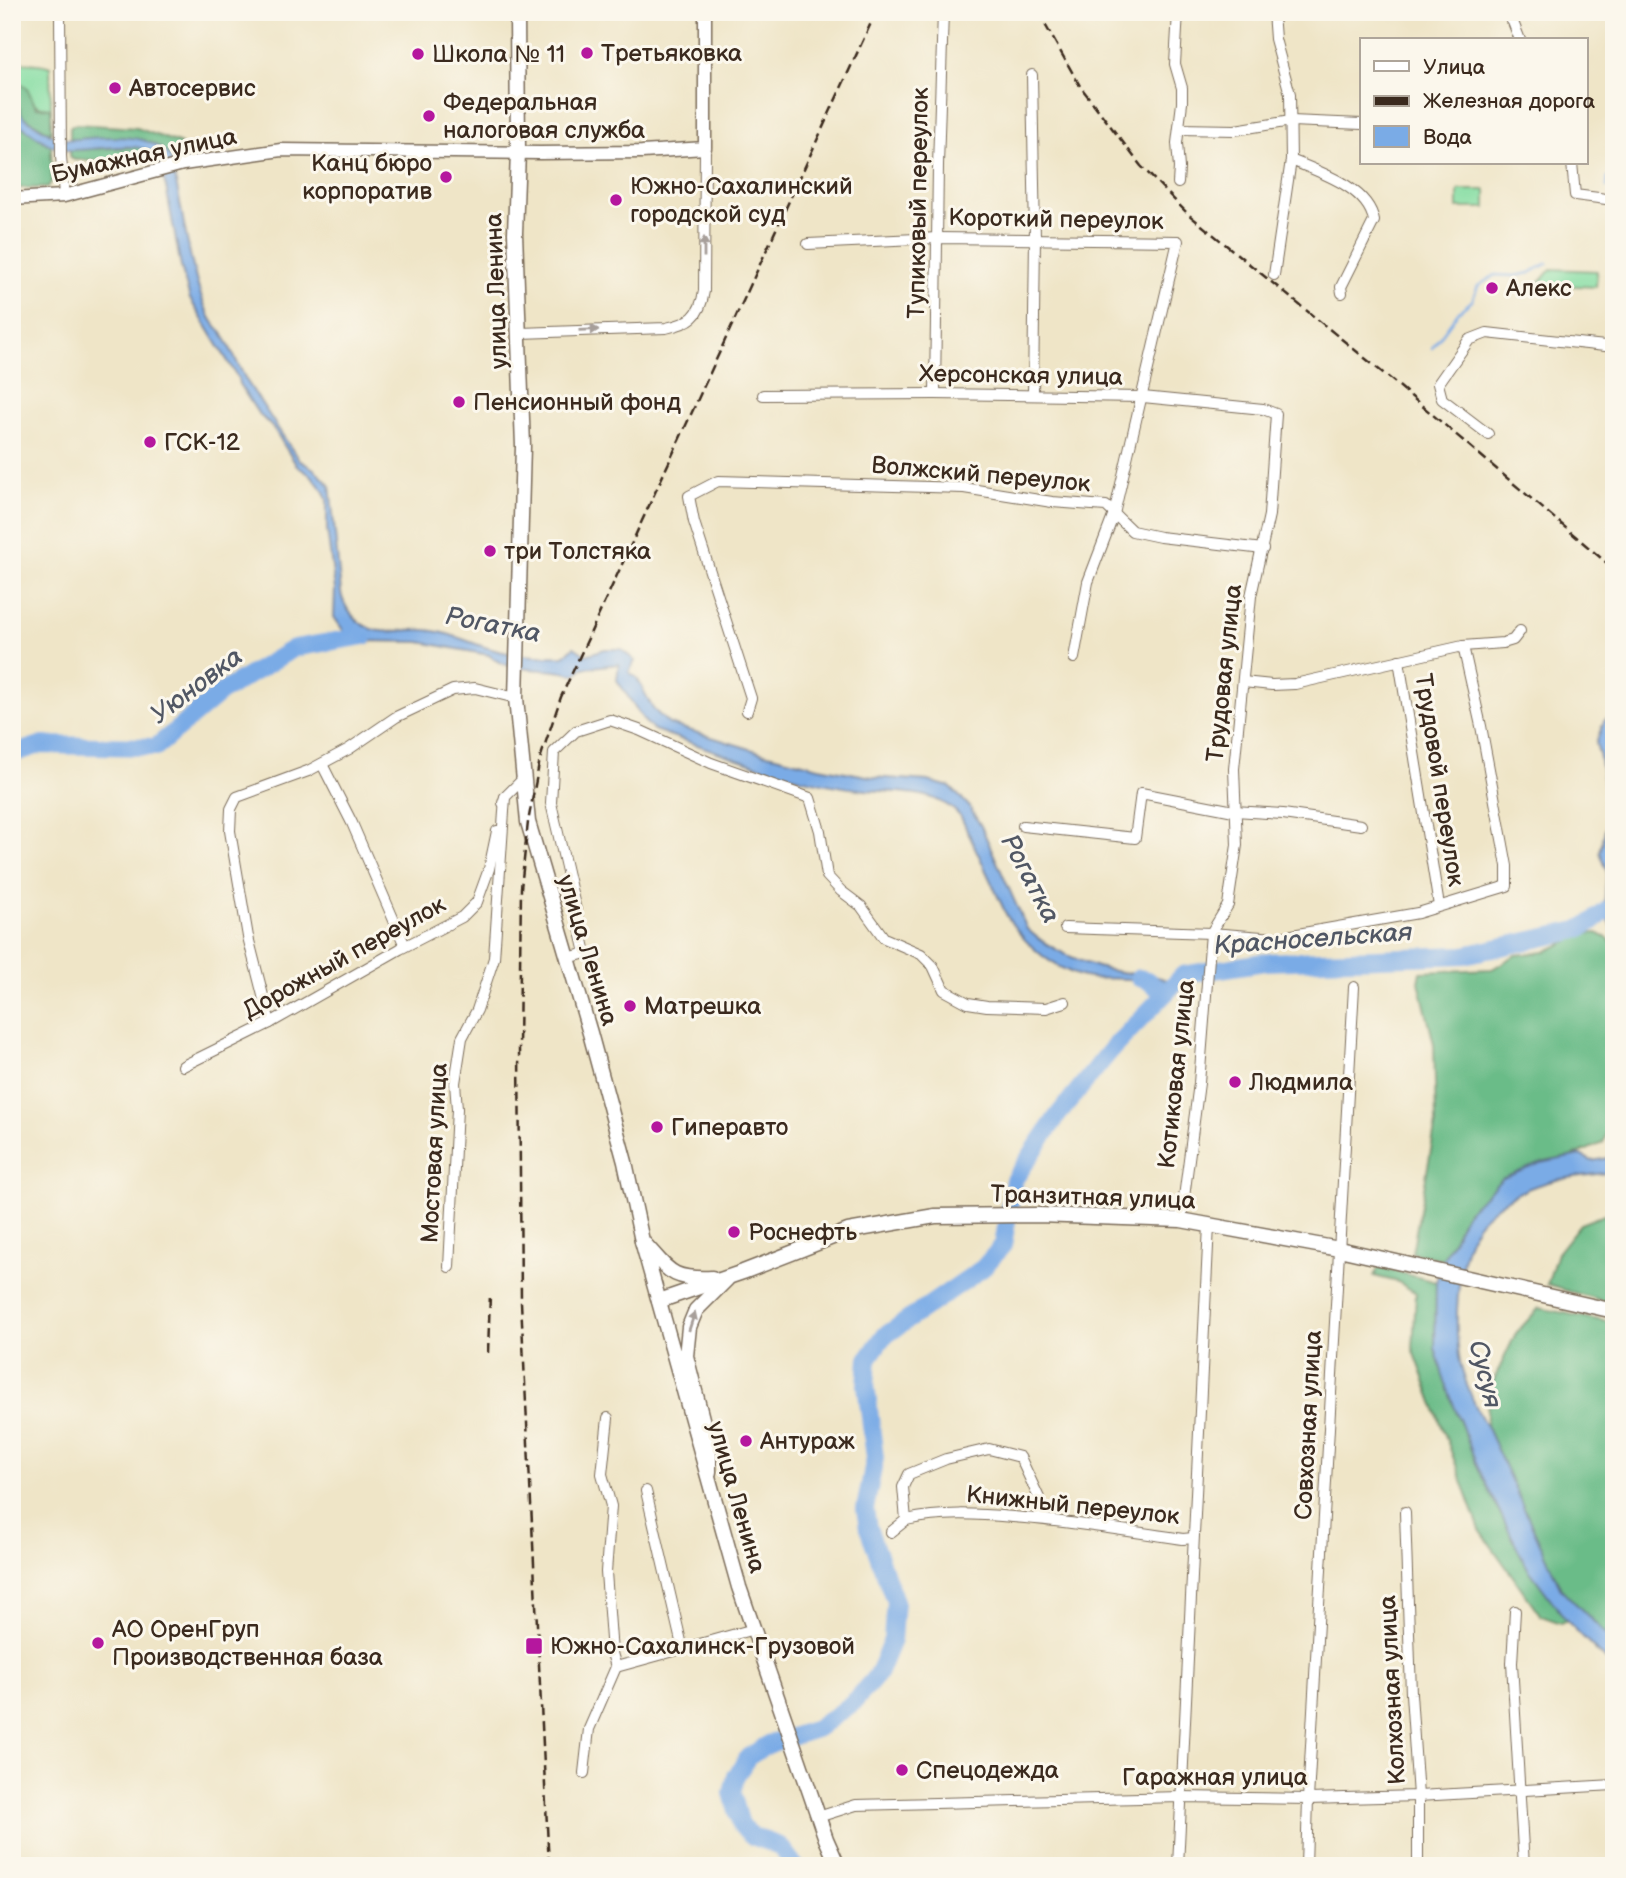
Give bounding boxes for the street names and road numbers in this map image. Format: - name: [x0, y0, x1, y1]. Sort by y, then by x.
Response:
- street label: Тупиковый переулок: [902, 87, 935, 319]
- street label: Бумажная улица: [49, 122, 239, 189]
- street label: Короткий переулок: [948, 203, 1164, 236]
- street label: улица Ленина: [479, 212, 514, 370]
- street label: Херсонская улица: [919, 359, 1123, 392]
- street label: Волжский переулок: [870, 450, 1092, 499]
- street label: Трудовая улица: [1201, 583, 1248, 763]
- street label: Трудовой переулок: [1408, 672, 1471, 889]
- street label: улица Ленина: [551, 871, 624, 1029]
- street label: Дорожный переулок: [238, 890, 451, 1025]
- street label: Котиковая улица: [1152, 978, 1201, 1170]
- street label: Мостовая улица: [415, 1062, 454, 1244]
- street label: Транзитная улица: [990, 1179, 1196, 1216]
- street label: Совхозная улица: [1289, 1330, 1328, 1521]
- street label: улица Ленина: [701, 1418, 772, 1576]
- street label: Книжный переулок: [965, 1480, 1181, 1531]
- street label: Колхозная улица: [1373, 1594, 1412, 1786]
- street label: Гаражная улица: [1122, 1763, 1308, 1792]

